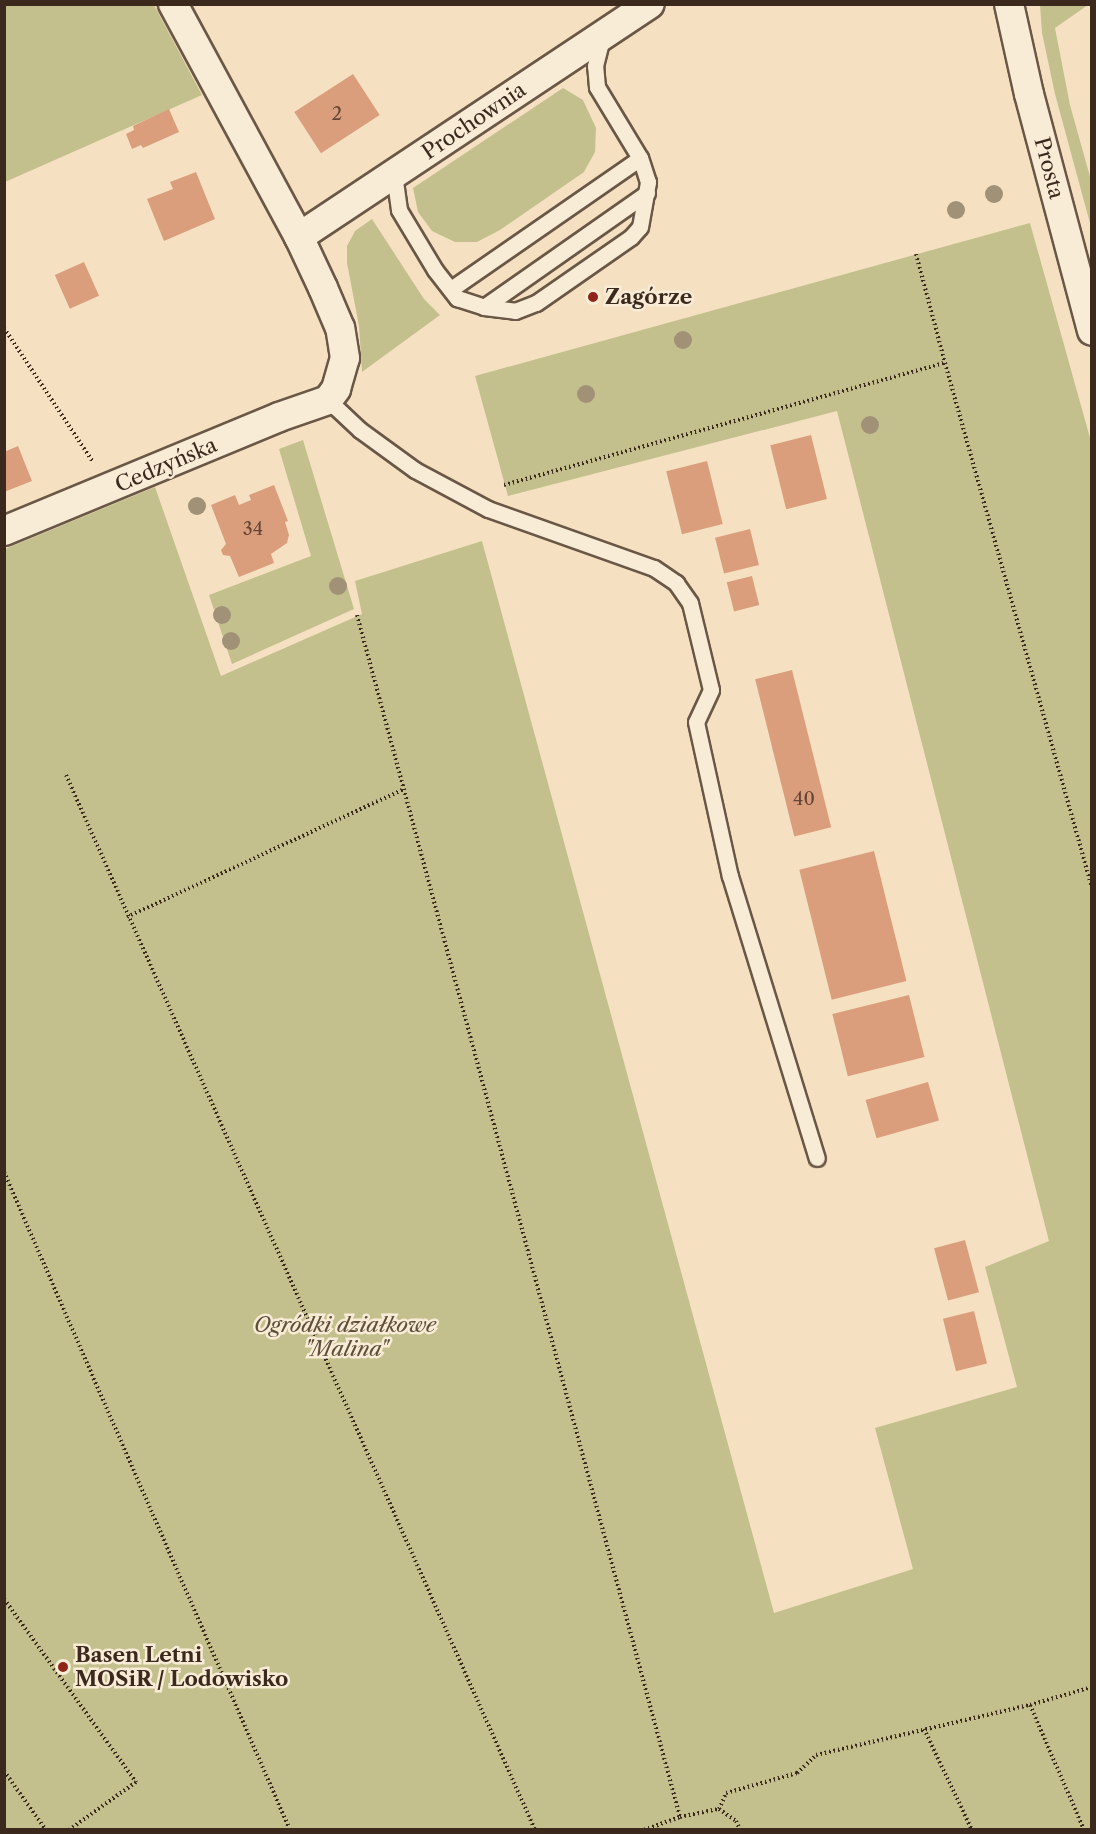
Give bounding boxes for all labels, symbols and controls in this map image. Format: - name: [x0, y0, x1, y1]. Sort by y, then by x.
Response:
- street label: Prochownia: [417, 77, 531, 165]
- house number: 2: [332, 103, 342, 125]
- street label: Prosta: [1029, 134, 1069, 202]
- place label: Zagórze: [605, 284, 692, 310]
- marker: Zagórze: [586, 290, 600, 304]
- street label: Cedzyńska: [111, 432, 221, 498]
- house number: 34: [243, 518, 263, 540]
- house number: 40: [793, 788, 815, 810]
- park label: Ogródki działkowe "Malina": [254, 1312, 436, 1362]
- place label: Basen Letni MOSiR / Lodowisko: [75, 1642, 289, 1692]
- marker: Basen Letni MOSiR / Lodowisko: [56, 1660, 70, 1674]

